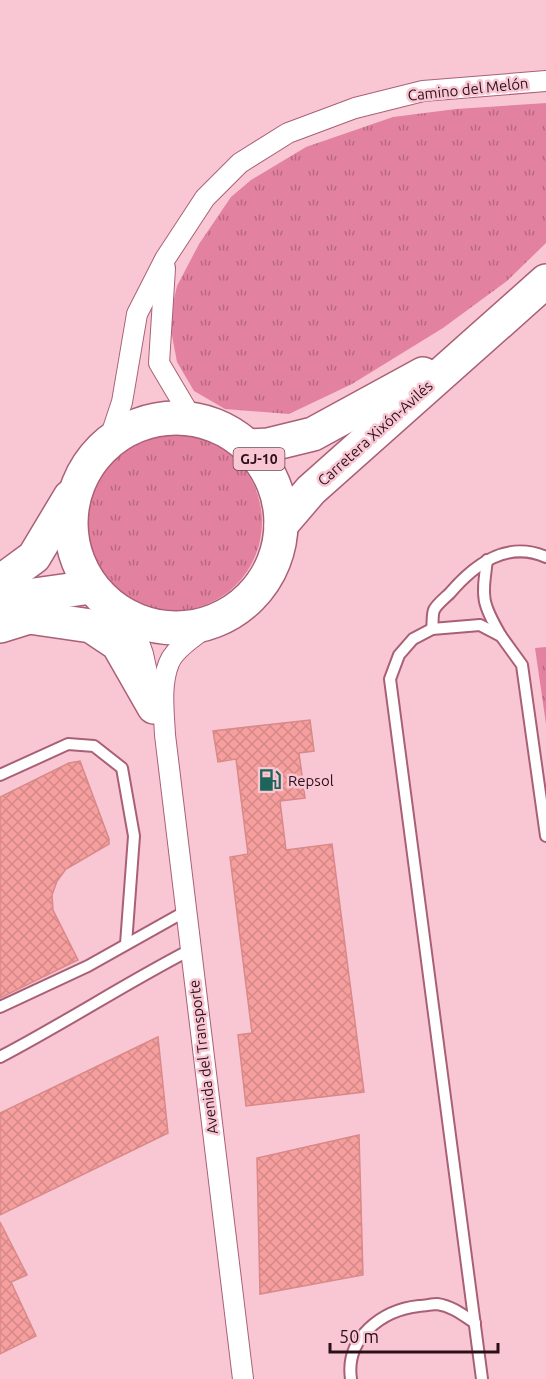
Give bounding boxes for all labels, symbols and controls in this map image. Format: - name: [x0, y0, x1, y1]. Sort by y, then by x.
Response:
- street label: Camino del Melón: [407, 74, 529, 104]
- street label: Carretera Xixón-Avilés: [314, 377, 436, 489]
- road number: GJ-10: [234, 448, 284, 470]
- fuel station icon: Repsol: [257, 767, 283, 793]
- place label: Repsol: [288, 772, 334, 789]
- street label: Avenida del Transporte: [185, 979, 221, 1135]
- scale bar: [330, 1316, 498, 1354]
- text: 50 m: [339, 1326, 379, 1346]

